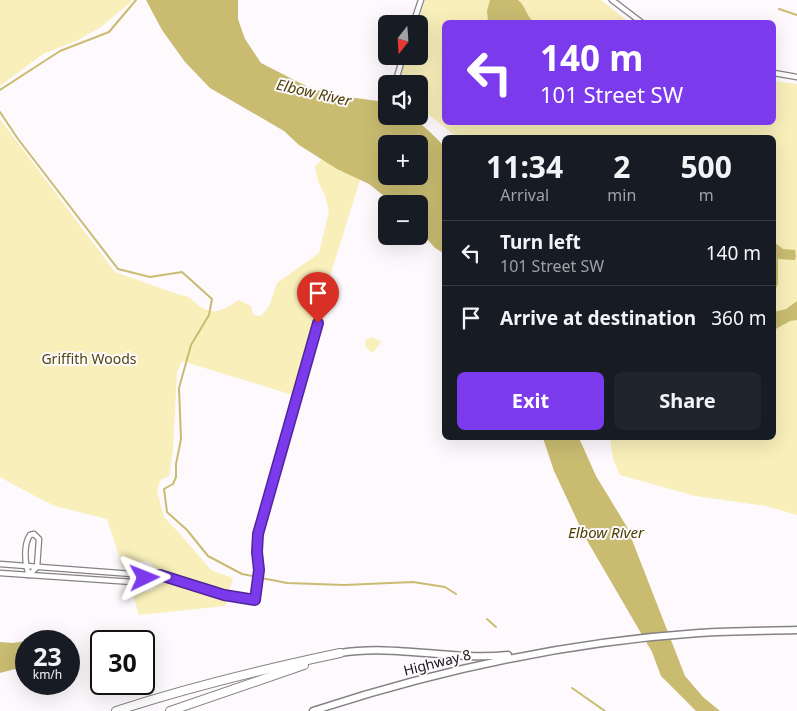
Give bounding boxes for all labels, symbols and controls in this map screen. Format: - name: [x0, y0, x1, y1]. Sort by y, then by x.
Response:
- north arrow: [378, 15, 428, 65]
- map controls: [378, 15, 428, 245]
- text: 140 m: [540, 34, 643, 81]
- icon: left: [457, 40, 522, 105]
- water label: Elbow River: [275, 74, 354, 111]
- button: sound: [378, 75, 428, 125]
- text: 101 Street SW: [540, 79, 683, 109]
- button: +: [378, 135, 428, 185]
- text: 11:34: [486, 146, 563, 187]
- text: 2: [613, 146, 630, 187]
- text: 500: [680, 146, 732, 187]
- text: Arrival: [500, 184, 549, 206]
- text: min: [607, 184, 636, 206]
- text: m: [699, 184, 714, 206]
- button: −: [378, 195, 428, 245]
- text: Turn left: [500, 229, 581, 255]
- icon: left: [457, 239, 485, 267]
- text: 140 m: [706, 240, 761, 266]
- text: 101 Street SW: [500, 255, 604, 277]
- pin: [297, 272, 339, 323]
- icon: arrive: [304, 279, 332, 307]
- icon: arrive: [457, 304, 485, 332]
- text: Arrive at destination: [500, 305, 696, 331]
- text: 360 m: [711, 305, 767, 331]
- park label: Griffith Woods: [41, 349, 137, 368]
- button: Exit: [457, 372, 604, 430]
- button: Share: [614, 372, 761, 430]
- water label: Elbow River: [568, 522, 645, 542]
- position arrow: [118, 551, 170, 603]
- speed limit sign: 30: [90, 630, 155, 695]
- text: 23: [33, 639, 62, 673]
- street label: Highway 8: [401, 644, 473, 680]
- text: km/h: [33, 666, 62, 683]

